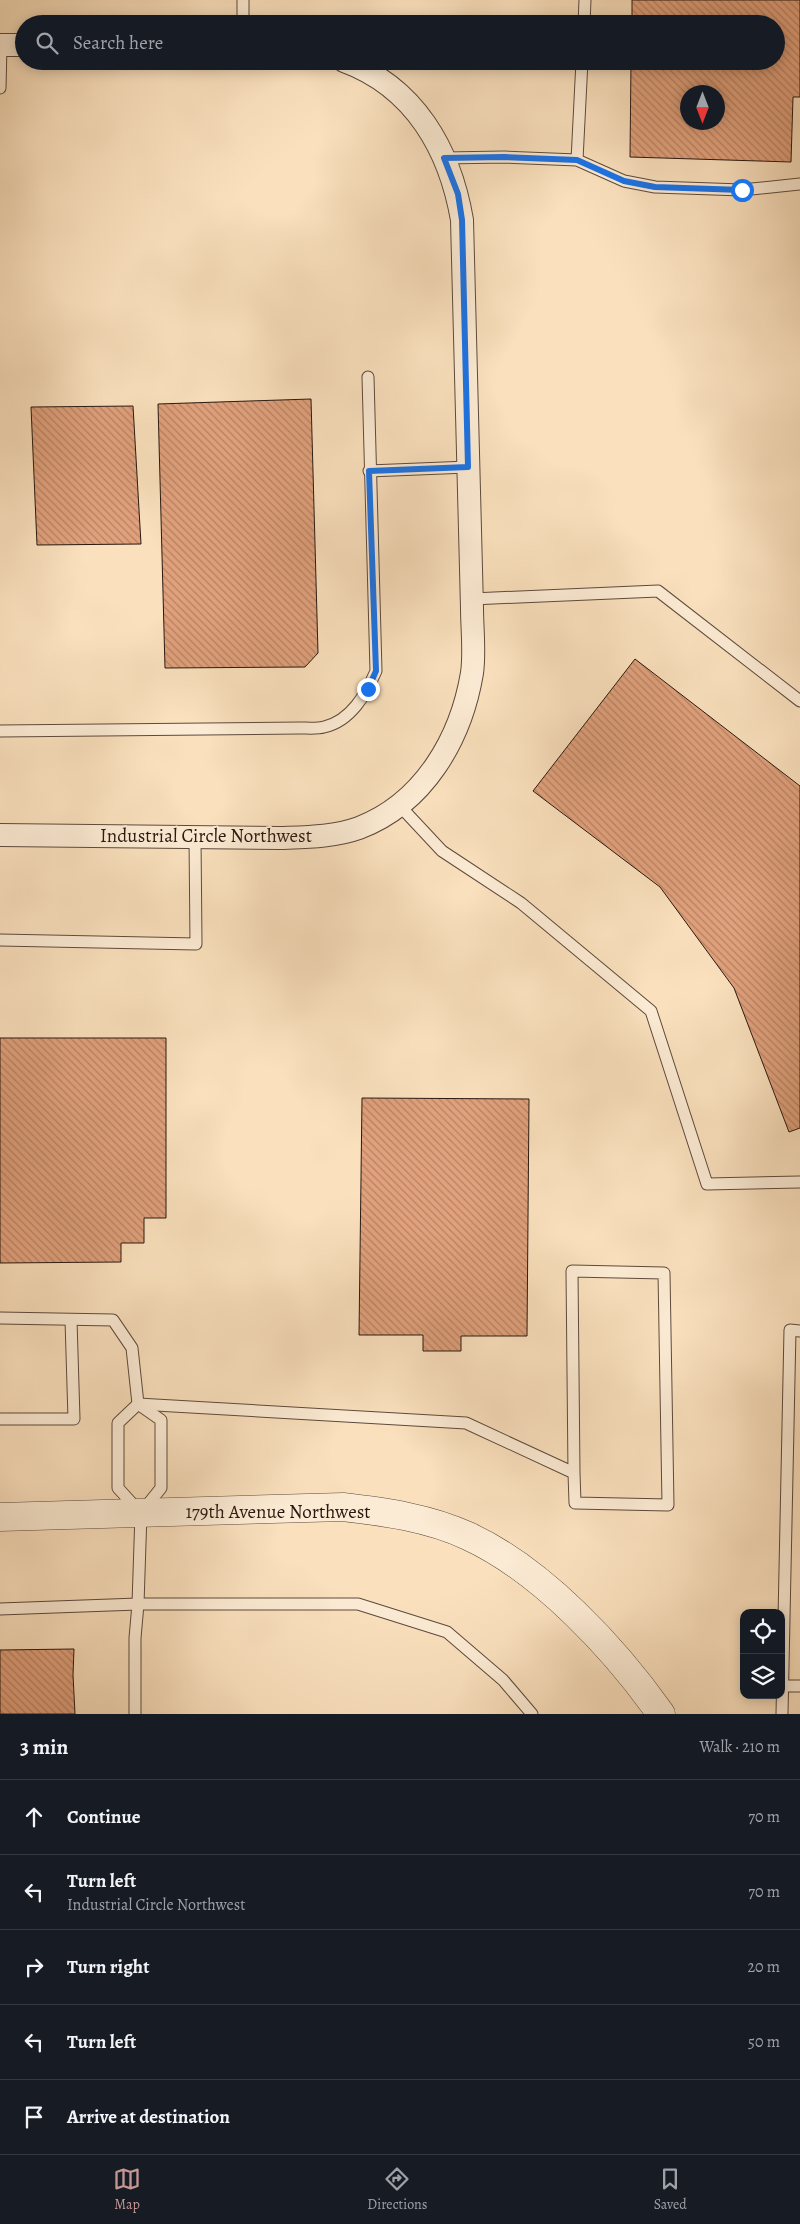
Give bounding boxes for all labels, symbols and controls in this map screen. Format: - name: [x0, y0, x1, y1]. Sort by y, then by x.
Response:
- search box: [15, 15, 785, 70]
- icon: search: [33, 29, 61, 57]
- text: Search here: [73, 30, 163, 56]
- north arrow: [680, 85, 725, 130]
- route start: [731, 179, 754, 202]
- route end: [357, 678, 380, 701]
- street label: Industrial Circle Northwest: [100, 823, 312, 849]
- street label: 179th Avenue Northwest: [185, 1499, 371, 1525]
- map controls: [740, 1609, 785, 1699]
- button: locate: [740, 1609, 785, 1654]
- button: layers: [740, 1654, 785, 1699]
- text: 3 min: [20, 1733, 68, 1761]
- text: Walk · 210 m: [699, 1736, 780, 1758]
- icon: ahead: [20, 1803, 48, 1831]
- text: Continue: [67, 1804, 141, 1830]
- text: 70 m: [748, 1806, 780, 1828]
- text: Turn left: [67, 1868, 136, 1894]
- icon: left: [20, 1878, 48, 1906]
- text: 70 m: [748, 1881, 780, 1903]
- text: Industrial Circle Northwest: [67, 1894, 245, 1916]
- icon: right: [20, 1953, 48, 1981]
- text: Turn right: [67, 1954, 149, 1980]
- text: 20 m: [747, 1956, 780, 1978]
- icon: left: [20, 2028, 48, 2056]
- text: Turn left: [67, 2029, 136, 2055]
- text: 50 m: [748, 2031, 780, 2053]
- icon: arrive: [20, 2103, 48, 2131]
- text: Arrive at destination: [67, 2104, 230, 2130]
- tab: Map: [113, 2165, 141, 2214]
- tab: Directions: [367, 2165, 427, 2214]
- tab: Saved: [654, 2165, 687, 2214]

